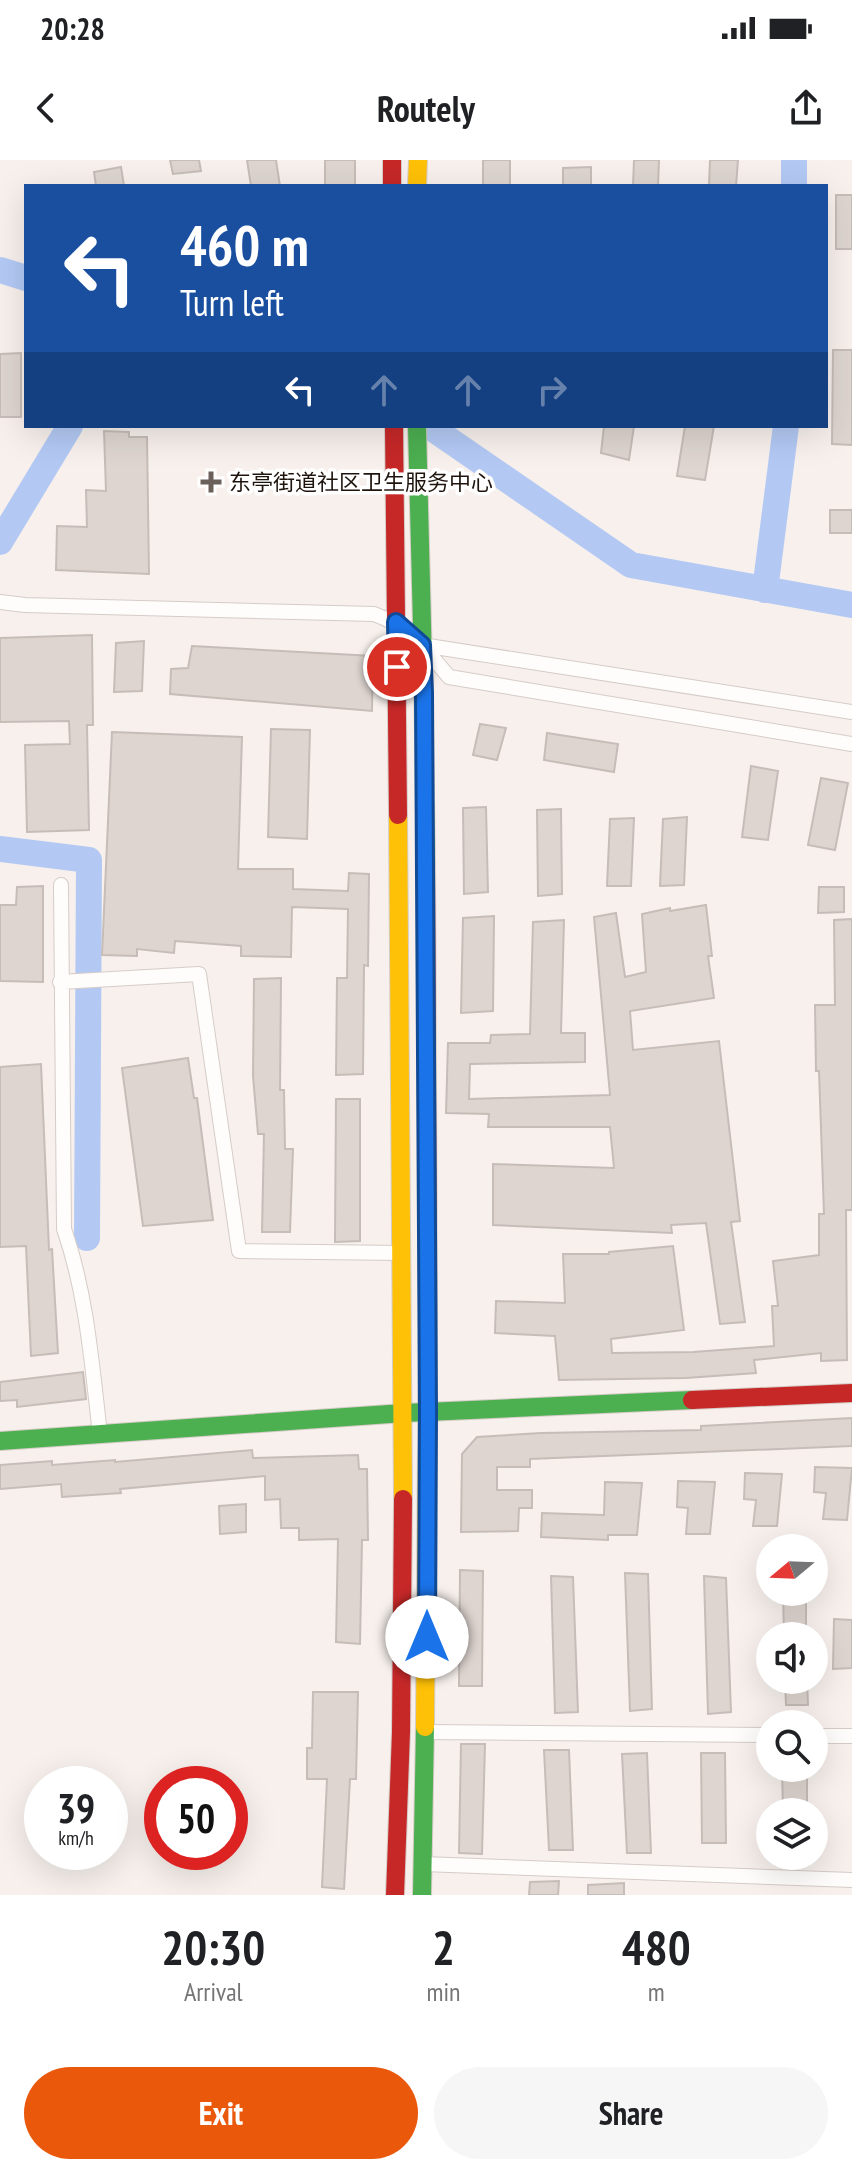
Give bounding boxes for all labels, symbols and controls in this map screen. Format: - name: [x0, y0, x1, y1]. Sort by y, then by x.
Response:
- text: 20:28: [40, 9, 105, 48]
- text: Routely: [377, 85, 475, 132]
- icon: back: [24, 86, 68, 130]
- icon: share: [784, 86, 828, 130]
- text: 460 m: [180, 209, 309, 281]
- icon: left: [48, 216, 152, 320]
- text: Turn left: [180, 279, 284, 326]
- icon: left: [278, 368, 322, 412]
- icon: ahead: [362, 368, 406, 412]
- icon: ahead: [446, 368, 490, 412]
- icon: right: [530, 368, 574, 412]
- place label: 东亭街道社区卫生服务中心: [229, 468, 493, 496]
- marker: 东亭街道社区卫生服务中心: [200, 471, 222, 493]
- pin: [363, 633, 431, 701]
- icon: arrive: [375, 645, 419, 689]
- north arrow: [756, 1534, 828, 1606]
- map controls: [756, 1534, 828, 1870]
- position arrow: [385, 1595, 469, 1679]
- button: sound: [756, 1622, 828, 1694]
- button: search: [756, 1710, 828, 1782]
- speed limit sign: 50: [144, 1766, 248, 1870]
- text: 39: [57, 1782, 95, 1834]
- button: layers: [756, 1798, 828, 1870]
- text: km/h: [58, 1825, 94, 1851]
- text: 20:30: [161, 1916, 265, 1978]
- text: 2: [432, 1916, 455, 1978]
- text: 480: [622, 1916, 691, 1978]
- text: Arrival: [184, 1975, 243, 2008]
- text: min: [426, 1975, 460, 2008]
- text: m: [648, 1975, 665, 2008]
- button: Exit: [24, 2067, 418, 2159]
- button: Share: [434, 2067, 828, 2159]

